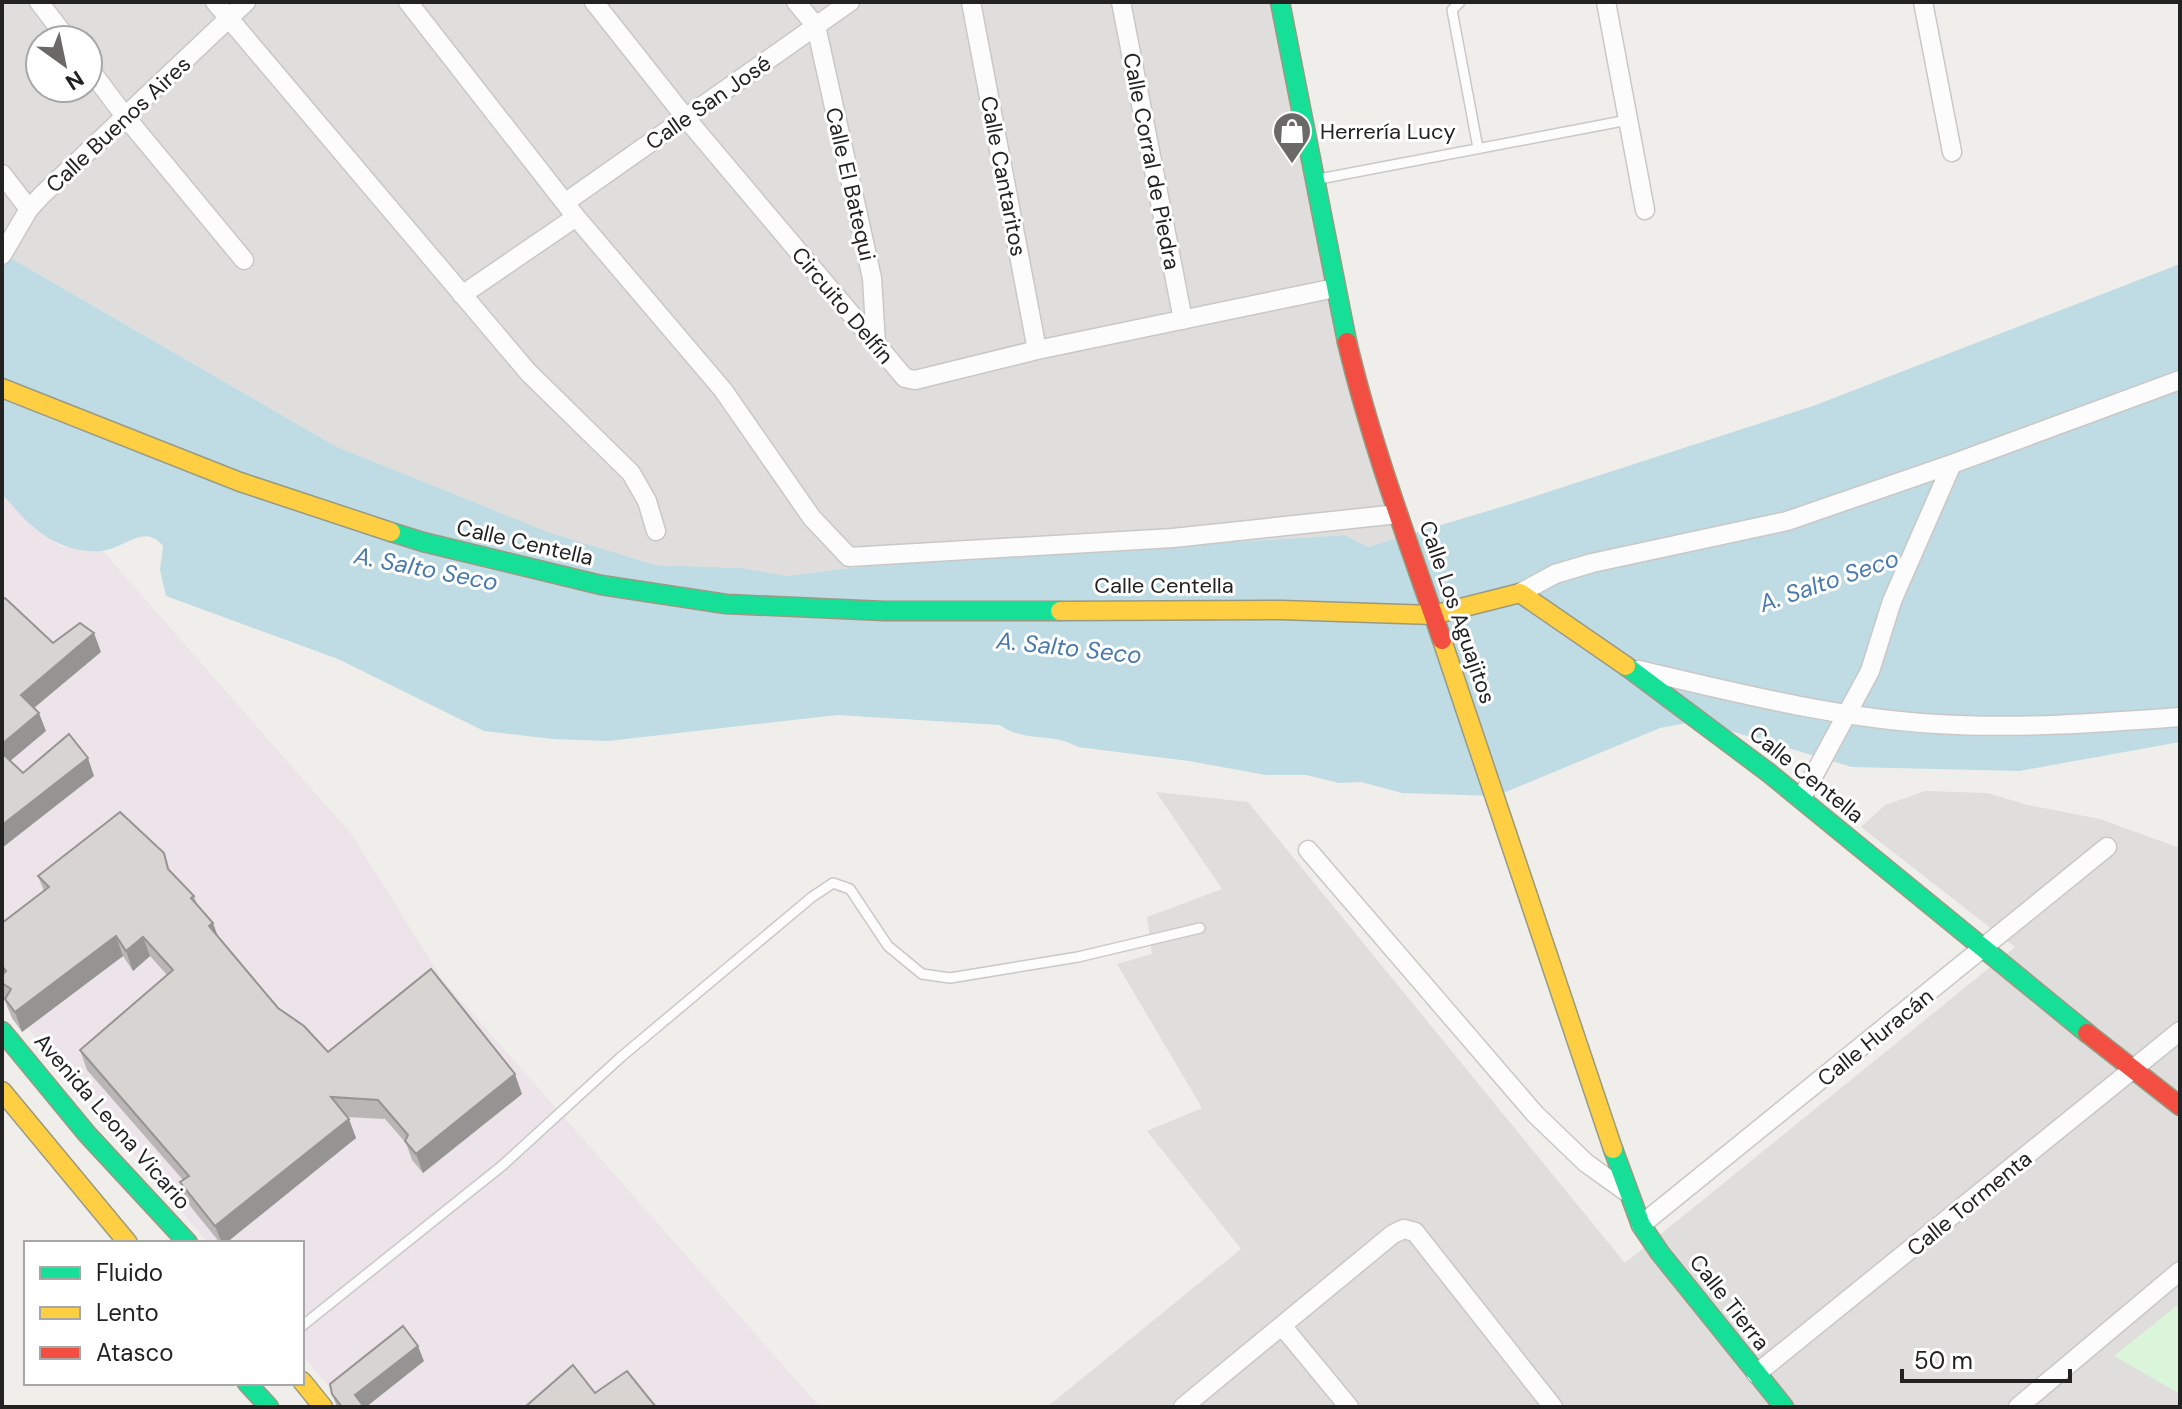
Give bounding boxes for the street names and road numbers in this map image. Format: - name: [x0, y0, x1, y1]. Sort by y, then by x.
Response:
- street label: Calle San José: [640, 48, 777, 156]
- street label: Calle Buenos Aires: [40, 50, 197, 199]
- street label: Calle Corral de Piedra: [1116, 50, 1187, 272]
- street label: Calle Cantaritos: [974, 93, 1033, 259]
- street label: Calle El Batequi: [819, 105, 882, 264]
- street label: Circuito Delfín: [785, 241, 900, 370]
- street label: Calle Centella: [454, 513, 596, 572]
- street label: Calle Los Aguajitos: [1413, 517, 1502, 707]
- street label: Calle Centella: [1094, 571, 1234, 600]
- street label: Calle Centella: [1743, 719, 1870, 830]
- street label: Calle Huracán: [1811, 982, 1939, 1093]
- street label: Avenida Leona Vicario: [28, 1027, 197, 1216]
- street label: Calle Tormenta: [1901, 1144, 2038, 1263]
- street label: Calle Tierra: [1683, 1248, 1776, 1356]

